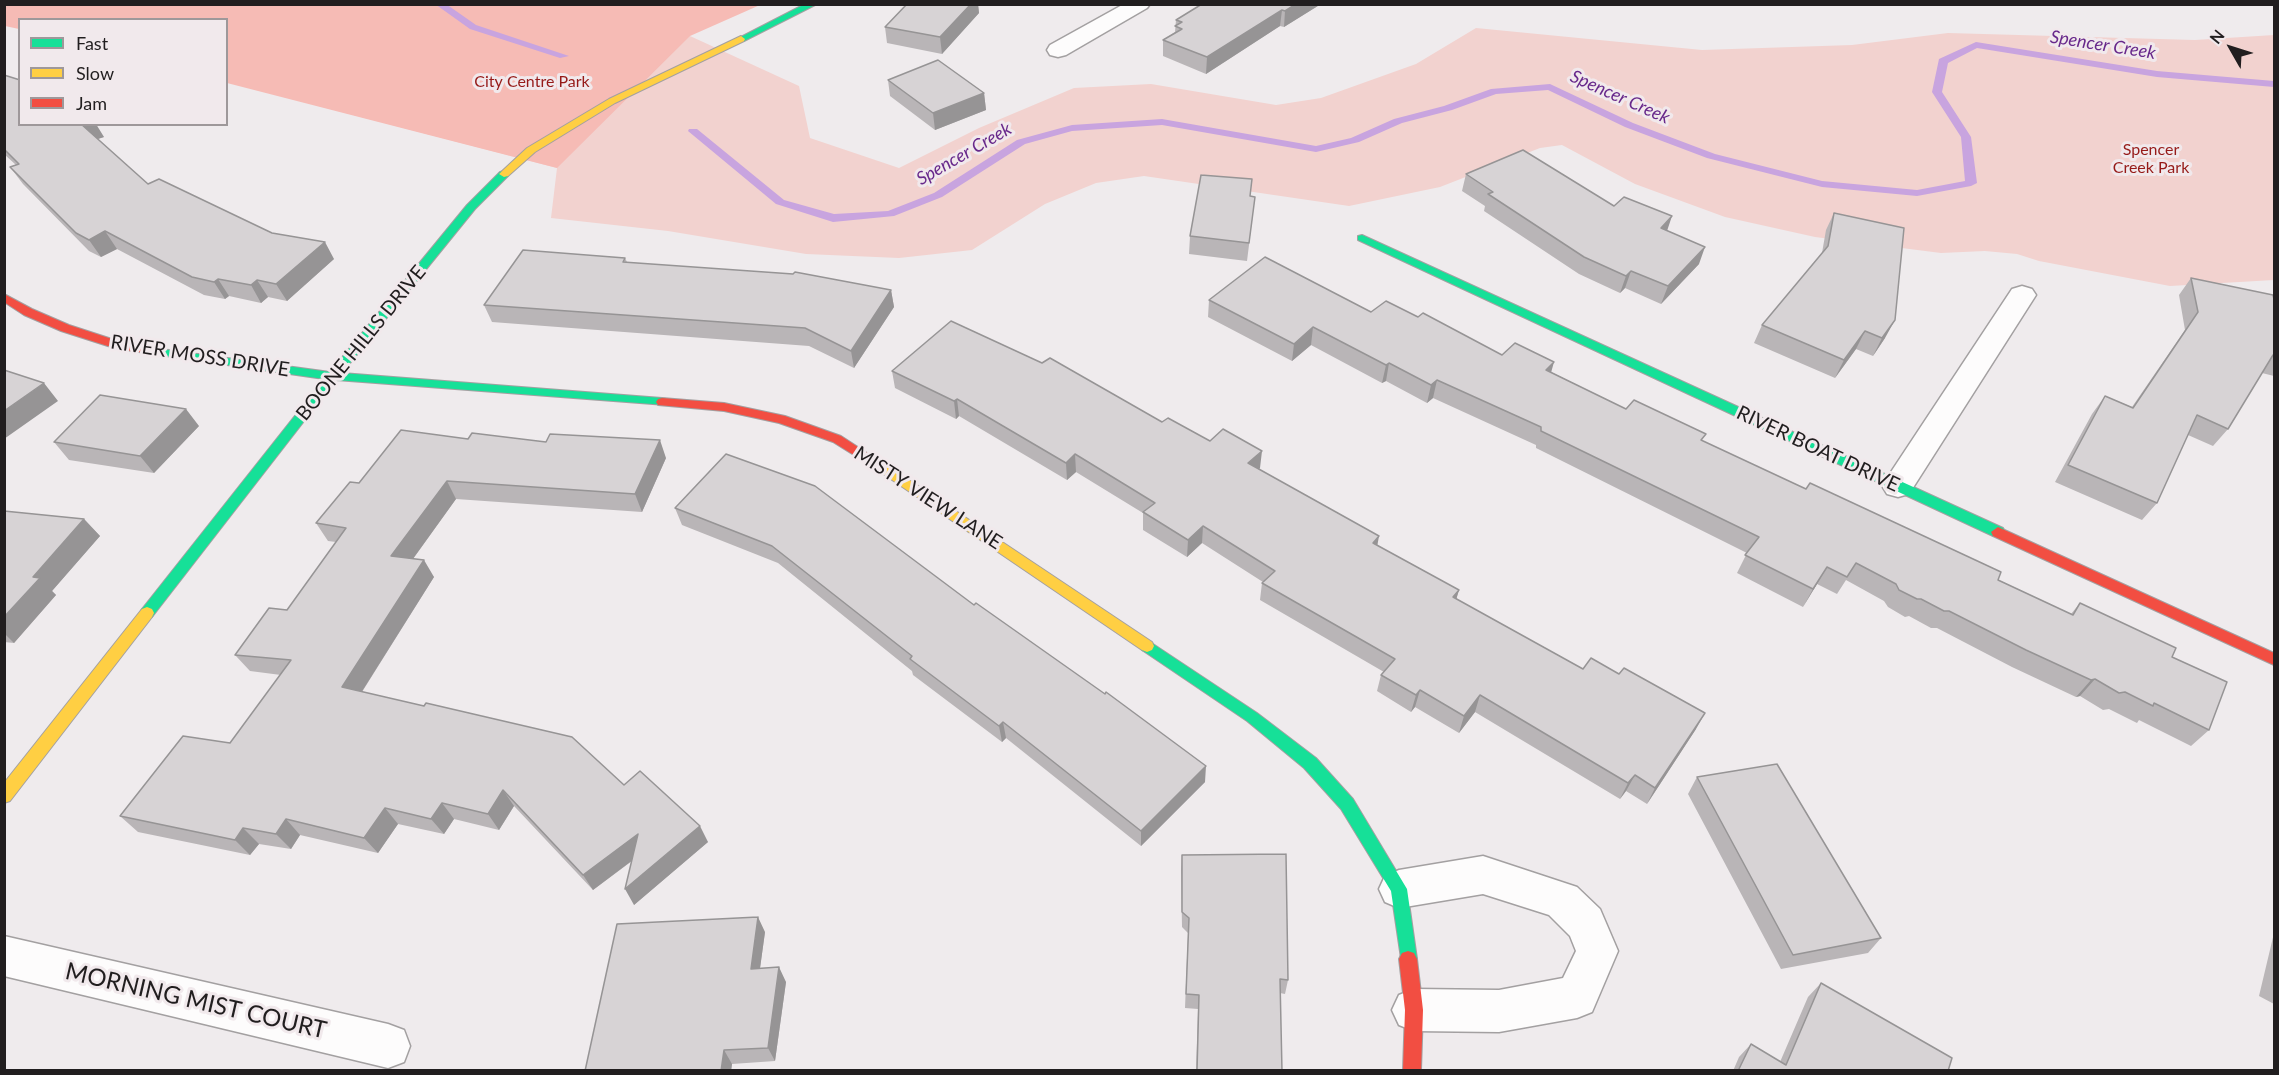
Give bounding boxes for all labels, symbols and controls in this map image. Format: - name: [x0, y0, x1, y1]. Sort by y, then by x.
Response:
- legend: [18, 18, 228, 126]
- north arrow: [2201, 18, 2261, 78]
- water label: Spencer Creek: [2049, 26, 2157, 64]
- text: N: [2205, 26, 2228, 47]
- text: Fast: [76, 32, 108, 54]
- text: Slow: [76, 62, 114, 84]
- water label: Spencer Creek: [1567, 66, 1673, 128]
- park label: City Centre Park: [474, 72, 590, 92]
- text: Jam: [76, 92, 107, 114]
- water label: Spencer Creek: [913, 118, 1015, 190]
- park label: Spencer Creek Park: [2113, 140, 2189, 178]
- street label: BOONE HILLS DRIVE: [291, 261, 431, 425]
- street label: RIVER MOSS DRIVE: [109, 330, 291, 382]
- street label: RIVER BOAT DRIVE: [1733, 401, 1903, 497]
- street label: MISTY VIEW LANE: [850, 441, 1006, 555]
- street label: MORNING MIST COURT: [63, 957, 329, 1045]

